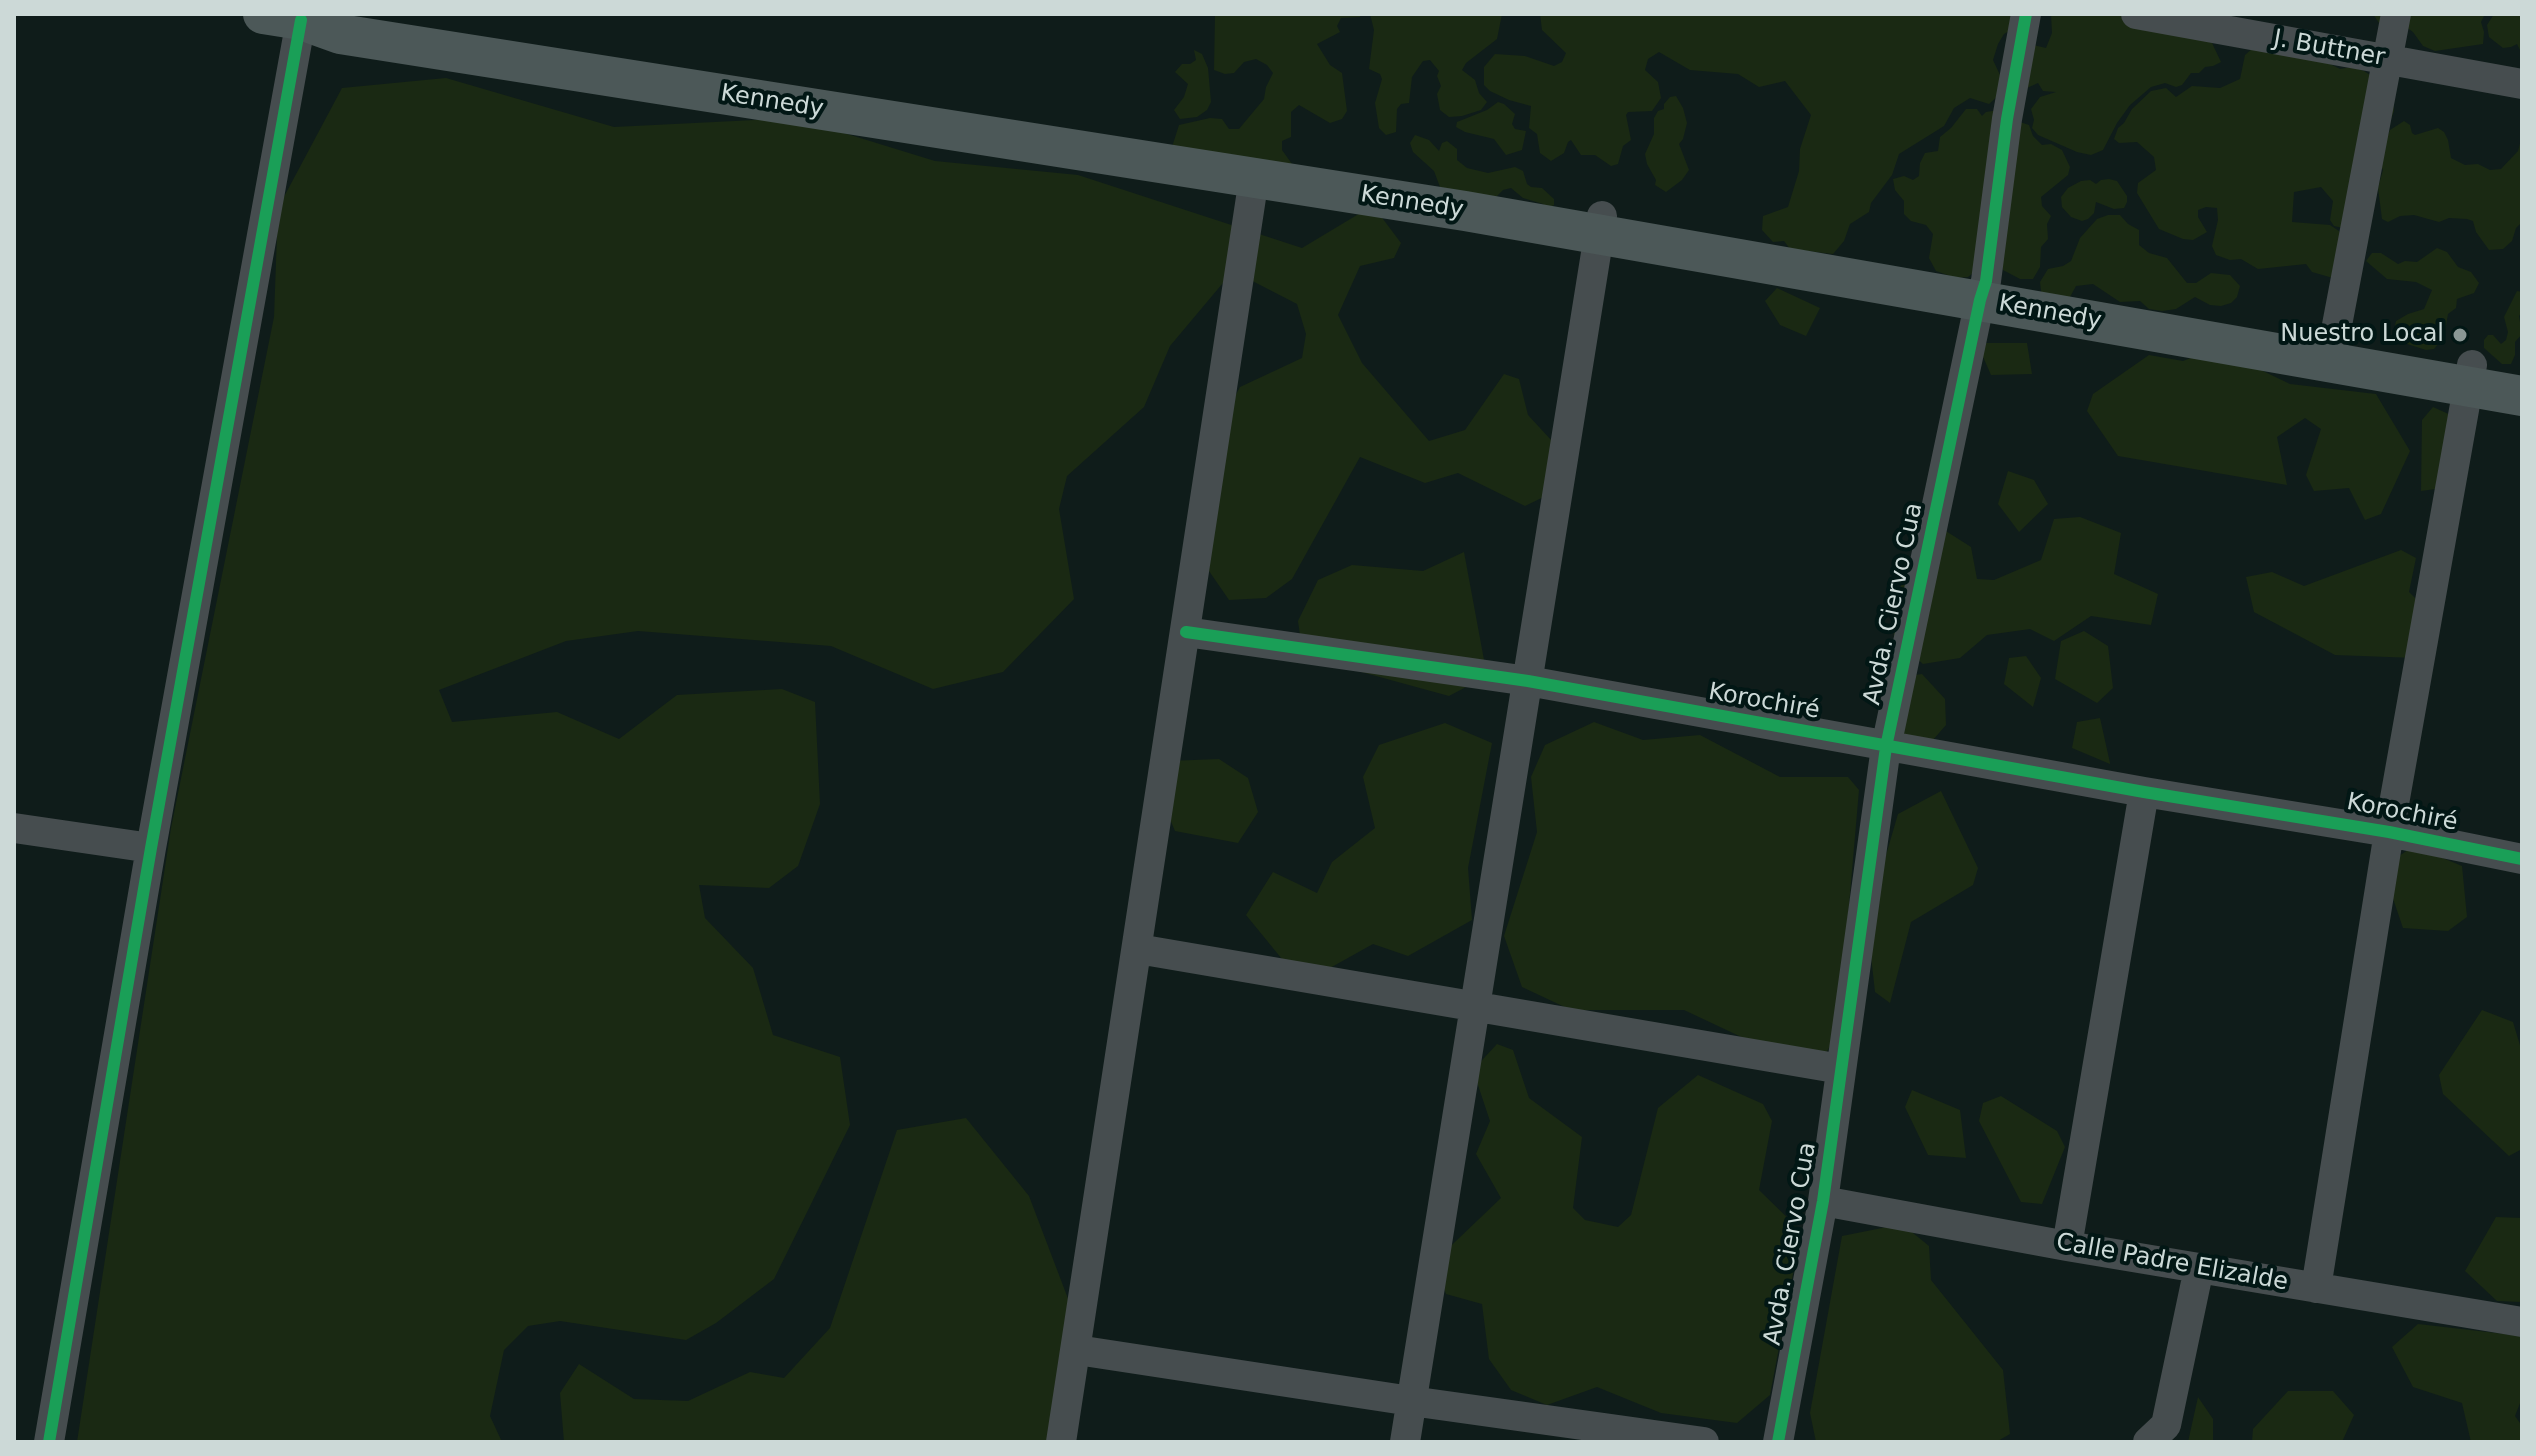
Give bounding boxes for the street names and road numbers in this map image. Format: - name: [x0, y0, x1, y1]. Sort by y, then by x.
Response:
- street label: J. Buttner: [2271, 25, 2387, 73]
- street label: Kennedy: [718, 80, 826, 124]
- street label: Kennedy: [1358, 181, 1466, 225]
- street label: Kennedy: [1996, 290, 2104, 336]
- street label: Avda. Ciervo Cua: [1859, 500, 1929, 708]
- street label: Korochiré: [1706, 678, 1822, 726]
- street label: Korochiré: [2344, 788, 2460, 838]
- street label: Avda. Ciervo Cua: [1759, 1140, 1823, 1348]
- street label: Calle Padre Elizalde: [2054, 1228, 2290, 1298]

